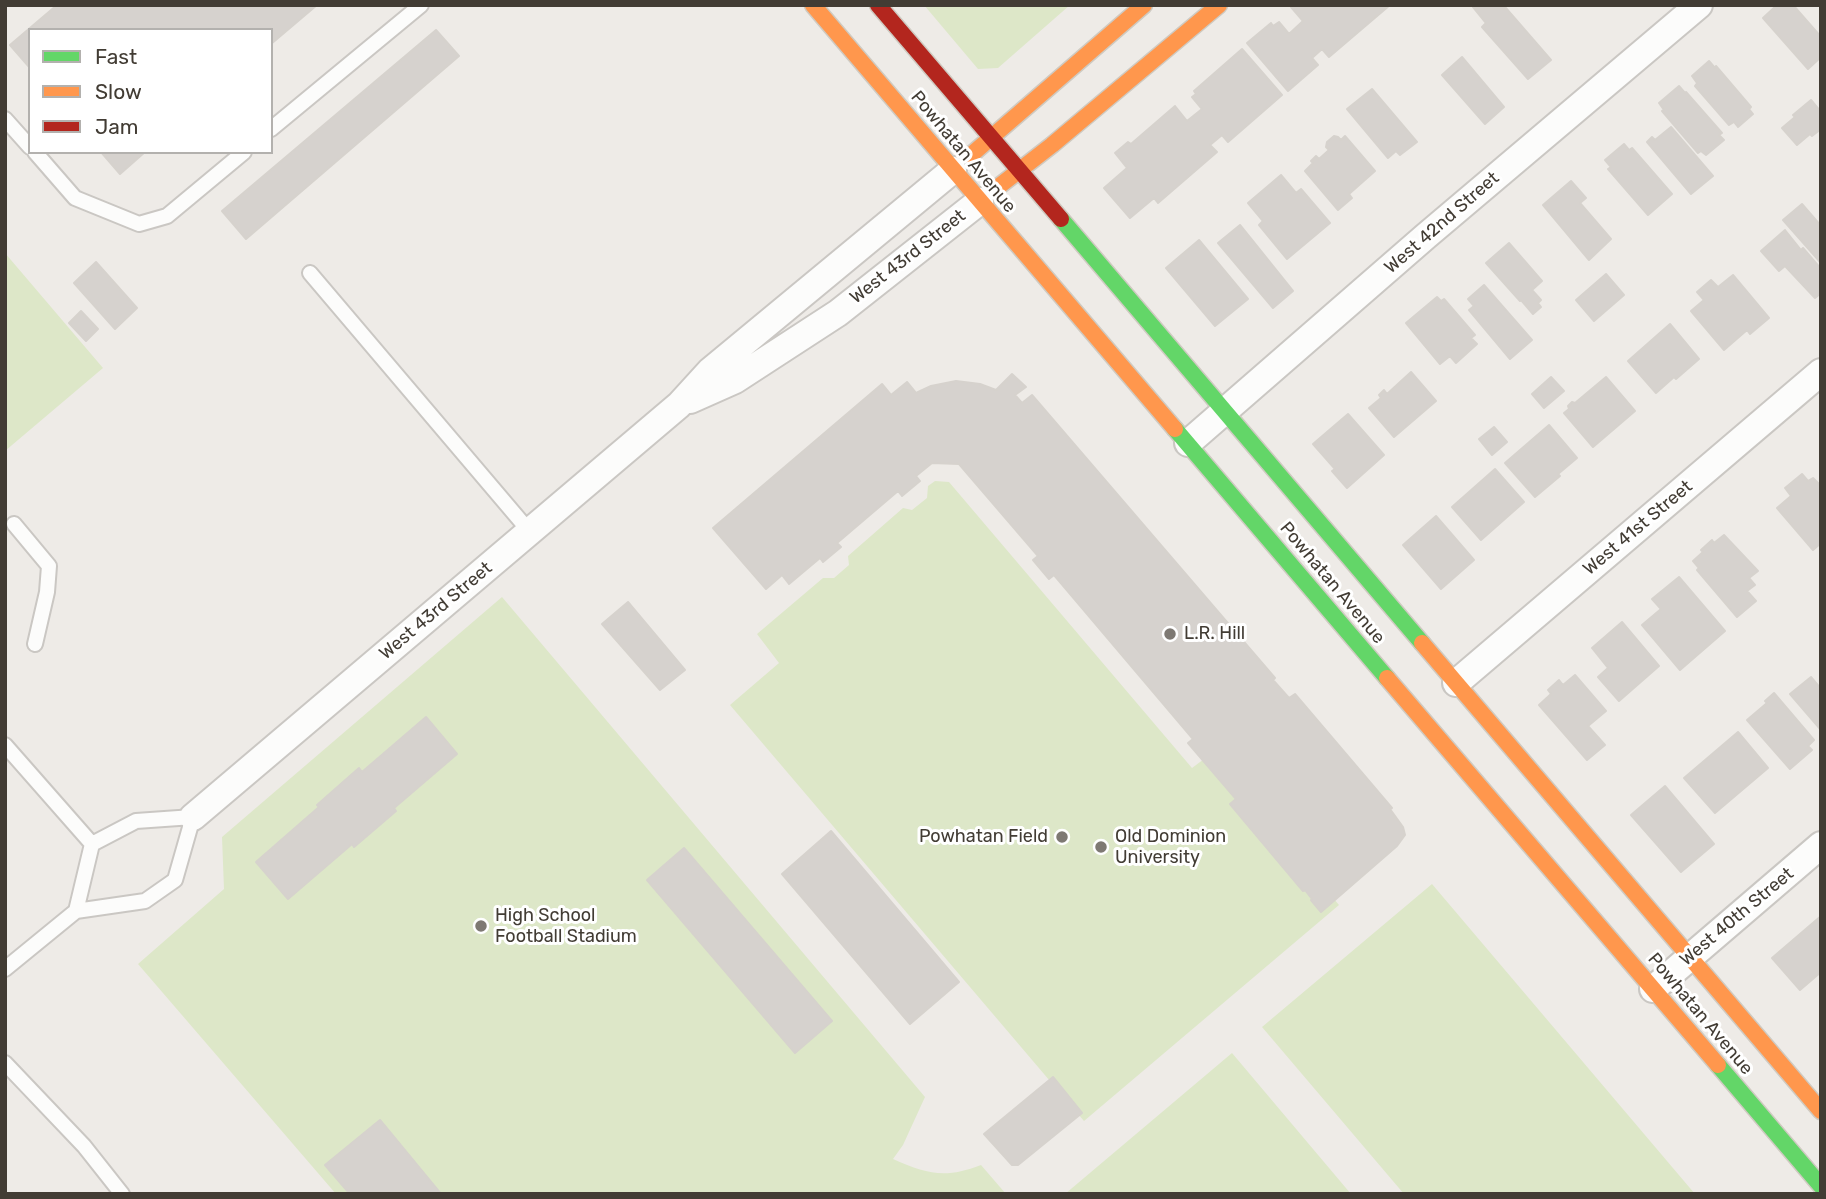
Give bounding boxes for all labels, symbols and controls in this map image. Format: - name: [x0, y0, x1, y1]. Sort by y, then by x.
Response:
- legend: [28, 28, 273, 154]
- text: Fast: [95, 44, 137, 69]
- text: Slow: [95, 79, 142, 104]
- street label: Powhatan Avenue: [906, 87, 1020, 217]
- text: Jam: [95, 114, 139, 139]
- street label: West 42nd Street: [1380, 167, 1504, 279]
- street label: West 43rd Street: [846, 205, 970, 309]
- street label: West 41st Street: [1579, 476, 1697, 580]
- street label: Powhatan Avenue: [1275, 518, 1389, 648]
- street label: West 43rd Street: [375, 558, 497, 664]
- place label: L.R. Hill: [1184, 623, 1245, 645]
- marker: L.R. Hill: [1162, 626, 1178, 642]
- place label: Powhatan Field: [919, 826, 1048, 848]
- place label: Old Dominion University: [1115, 826, 1226, 868]
- marker: Powhatan Field: [1054, 829, 1070, 845]
- marker: Old Dominion University: [1093, 839, 1109, 855]
- street label: West 40th Street: [1676, 863, 1798, 971]
- place label: High School Football Stadium: [495, 905, 637, 948]
- marker: High School Football Stadium: [473, 918, 489, 934]
- street label: Powhatan Avenue: [1643, 949, 1757, 1079]

